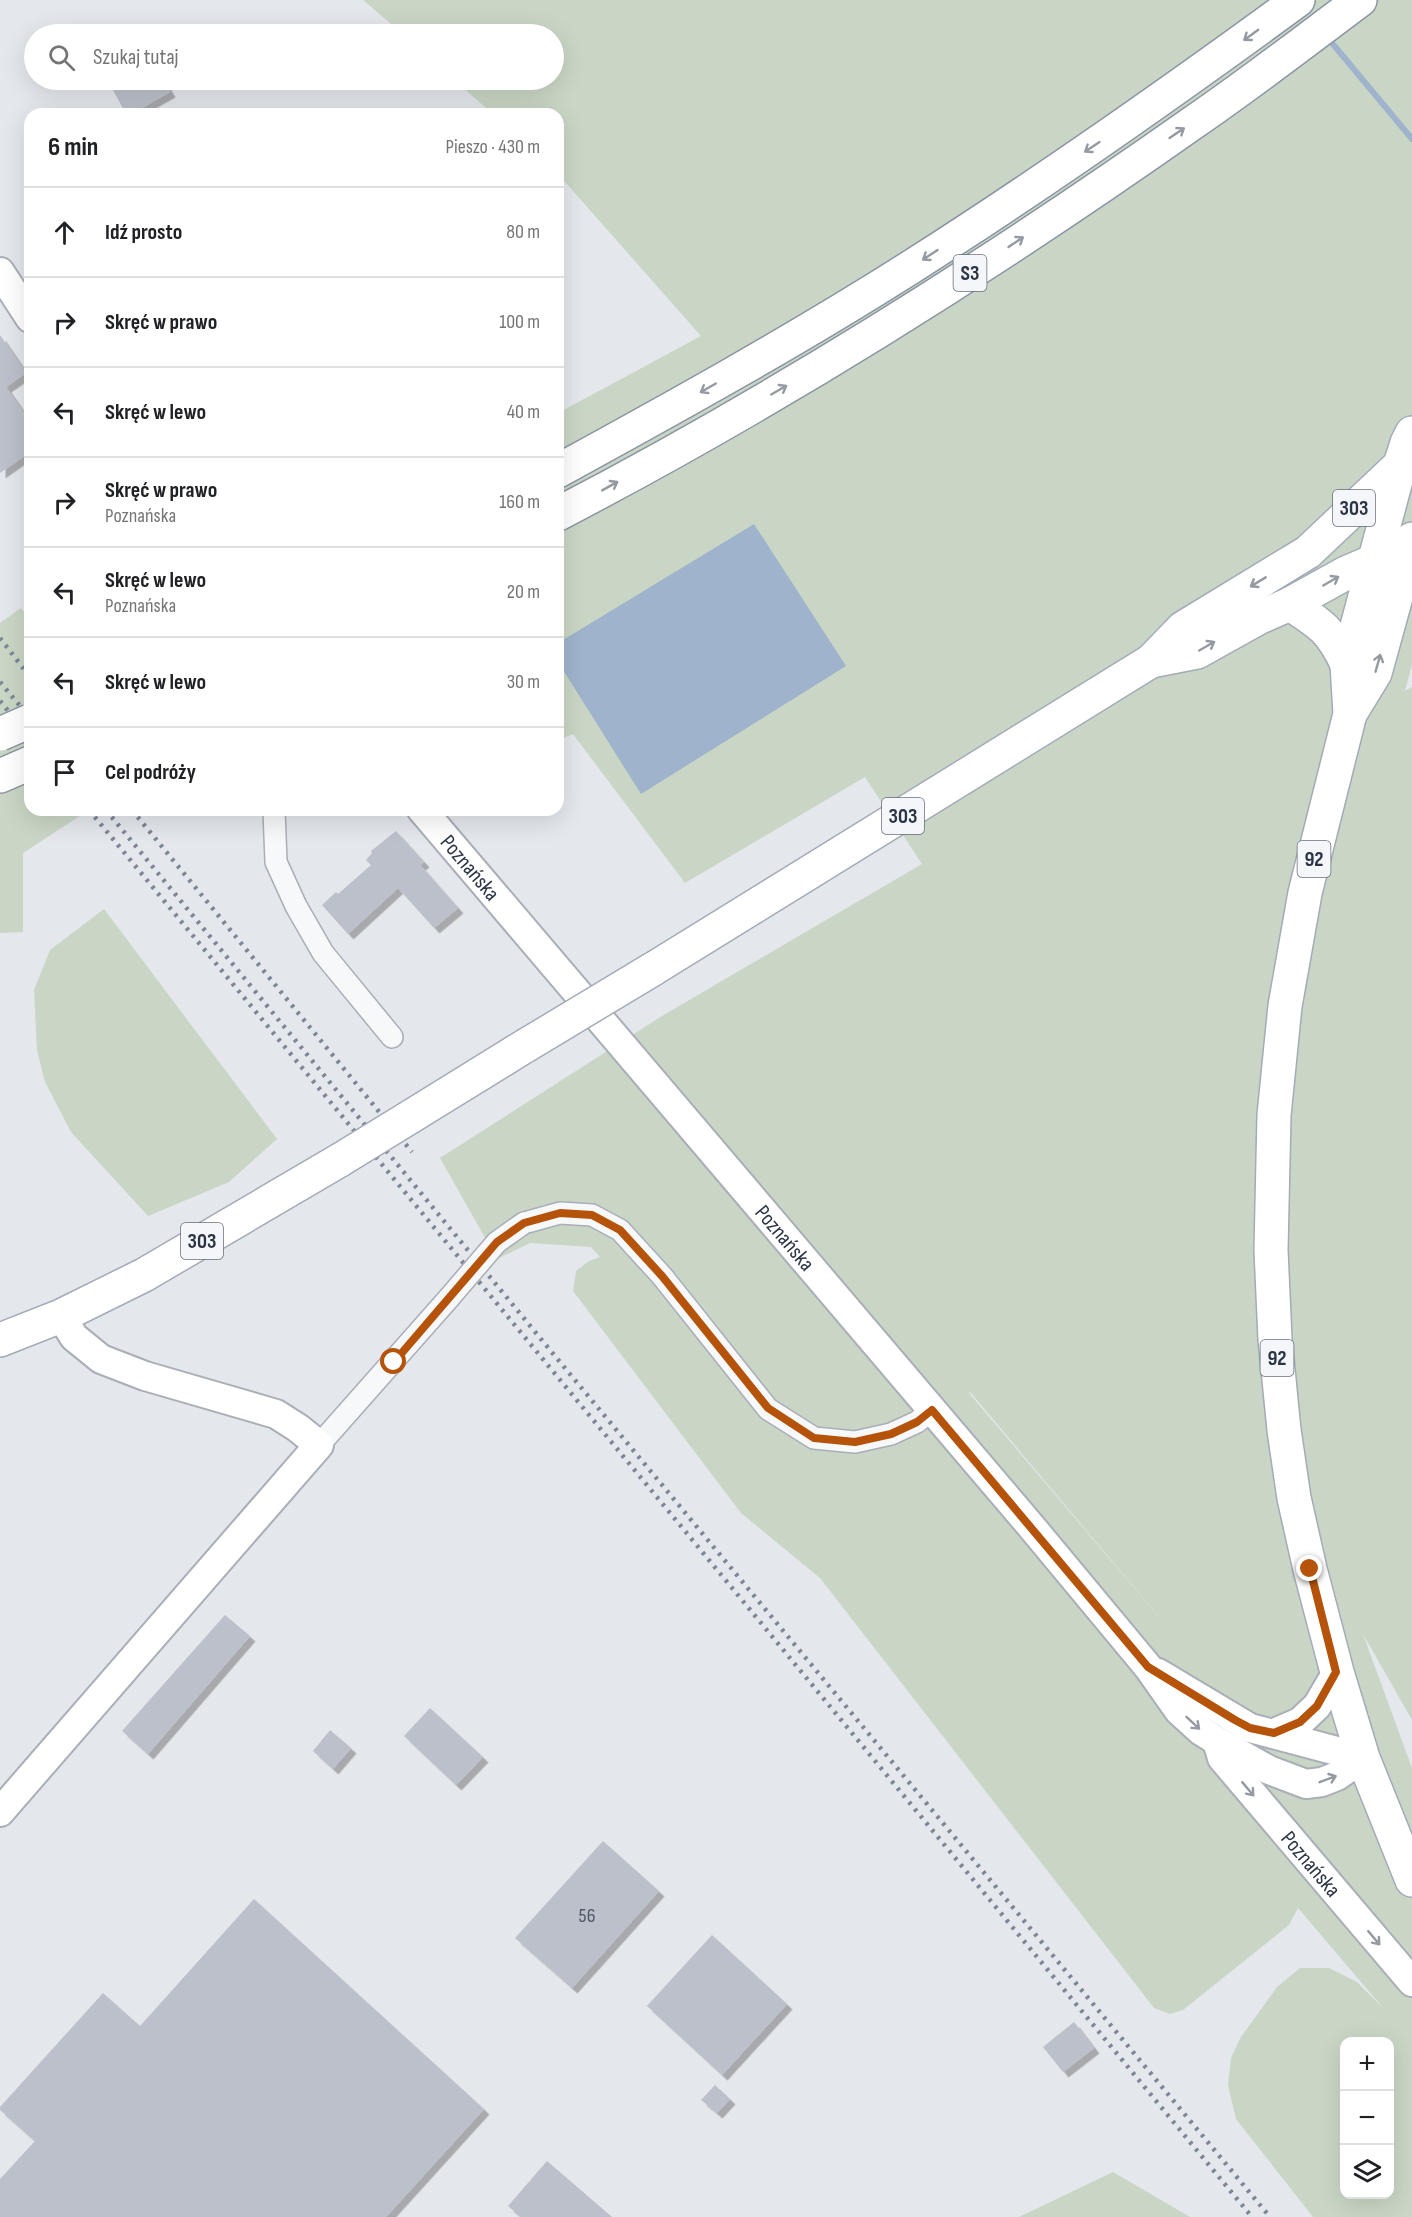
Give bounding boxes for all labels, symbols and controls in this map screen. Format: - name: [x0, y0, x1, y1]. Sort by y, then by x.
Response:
- search box: [24, 24, 564, 90]
- one-way arrow: [1243, 28, 1259, 41]
- icon: search: [45, 41, 78, 74]
- text: Szukaj tutaj: [93, 44, 179, 71]
- one-way arrow: [1169, 127, 1186, 140]
- text: 6 min: [48, 132, 98, 163]
- text: Pieszo · 430 m: [446, 135, 540, 159]
- one-way arrow: [1084, 141, 1100, 153]
- icon: ahead: [48, 216, 81, 249]
- text: Idź prosto: [105, 219, 182, 246]
- text: 80 m: [506, 220, 540, 244]
- one-way arrow: [1007, 236, 1024, 248]
- one-way arrow: [921, 249, 938, 262]
- road number: S3: [954, 255, 986, 291]
- icon: right: [48, 306, 81, 339]
- text: Skręć w prawo: [105, 309, 217, 336]
- text: 100 m: [499, 310, 540, 334]
- one-way arrow: [700, 382, 717, 394]
- one-way arrow: [770, 384, 787, 396]
- icon: left: [48, 396, 81, 429]
- text: Skręć w lewo: [105, 399, 206, 426]
- text: 40 m: [507, 400, 540, 424]
- text: Skręć w prawo: [105, 477, 217, 504]
- one-way arrow: [600, 480, 618, 491]
- icon: right: [48, 486, 81, 519]
- text: 160 m: [499, 490, 540, 514]
- road number: 303: [1333, 490, 1375, 526]
- text: Poznańska: [105, 504, 176, 528]
- text: Skręć w lewo: [105, 567, 206, 594]
- one-way arrow: [1322, 575, 1339, 587]
- icon: left: [48, 576, 81, 609]
- one-way arrow: [1250, 577, 1267, 589]
- text: 20 m: [507, 580, 540, 604]
- text: Poznańska: [105, 594, 176, 618]
- one-way arrow: [1198, 640, 1215, 652]
- one-way arrow: [1373, 654, 1384, 673]
- icon: left: [48, 666, 81, 699]
- text: Skręć w lewo: [105, 669, 206, 696]
- text: 30 m: [507, 670, 540, 694]
- icon: arrive: [48, 756, 81, 789]
- text: Cel podróży: [105, 759, 196, 786]
- road number: 303: [882, 798, 924, 834]
- street label: Poznańska: [434, 830, 505, 907]
- road number: 92: [1298, 841, 1330, 877]
- street label: Poznańska: [749, 1200, 820, 1277]
- road number: 303: [181, 1223, 223, 1259]
- road number: 92: [1260, 1340, 1294, 1376]
- route start: [380, 1348, 406, 1374]
- route end: [1296, 1555, 1322, 1581]
- one-way arrow: [1185, 1716, 1200, 1730]
- one-way arrow: [1318, 1773, 1337, 1784]
- one-way arrow: [1241, 1781, 1255, 1796]
- street label: Poznańska: [1275, 1826, 1346, 1903]
- house number: 56: [579, 1904, 595, 1928]
- one-way arrow: [1367, 1930, 1381, 1945]
- map controls: [1340, 2037, 1394, 2199]
- button: +: [1340, 2037, 1394, 2091]
- button: −: [1340, 2091, 1394, 2145]
- button: layers: [1340, 2145, 1394, 2199]

